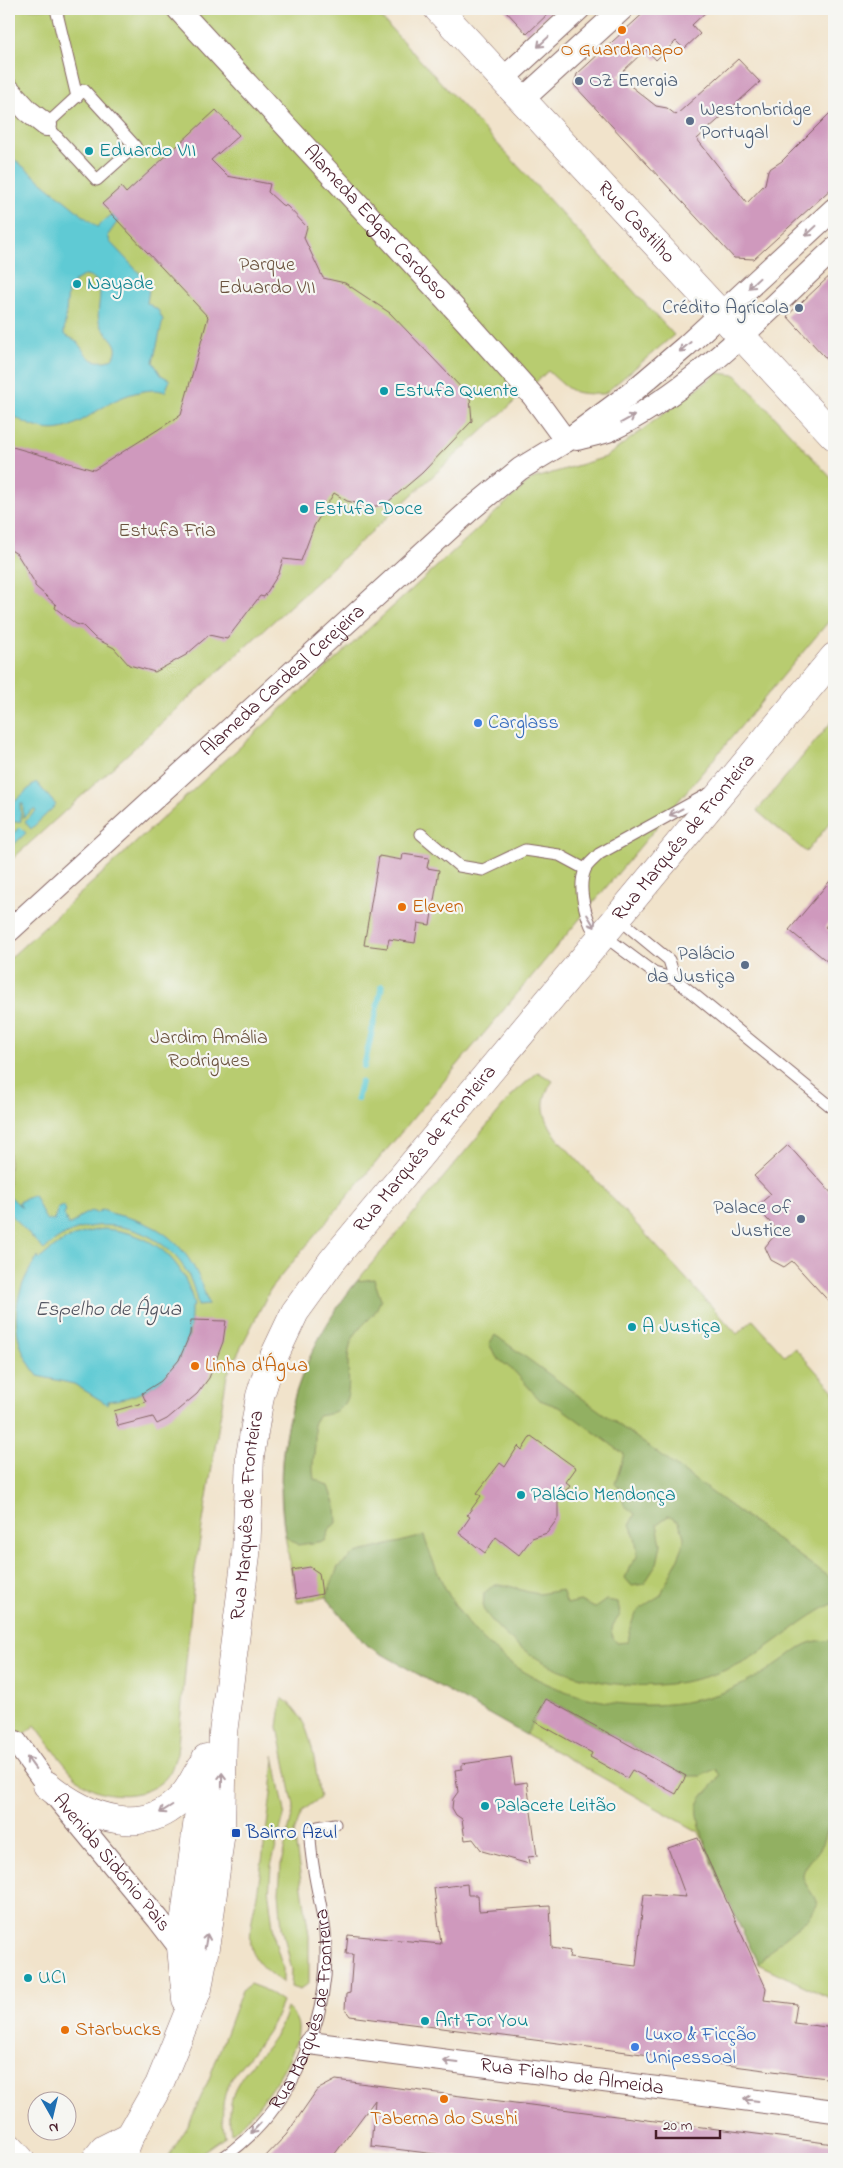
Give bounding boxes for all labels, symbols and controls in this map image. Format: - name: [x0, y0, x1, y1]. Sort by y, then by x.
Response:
- marker: O Guardanapo: [616, 24, 628, 36]
- one-way arrow: [537, 36, 550, 48]
- place label: O Guardanapo: [560, 36, 684, 65]
- place label: OZ Energia: [589, 67, 678, 97]
- marker: OZ Energia: [573, 75, 585, 87]
- place label: Westonbridge Portugal: [700, 96, 811, 149]
- marker: Westonbridge Portugal: [684, 115, 696, 127]
- place label: Eduardo VII: [99, 137, 196, 166]
- street label: Alameda Edgar Cardoso: [296, 139, 455, 307]
- marker: Eduardo VII: [83, 145, 95, 157]
- street label: Rua Castilho: [590, 174, 682, 270]
- one-way arrow: [805, 225, 817, 237]
- park label: Parque Eduardo VII: [218, 251, 316, 303]
- place label: Nayade: [87, 270, 153, 299]
- one-way arrow: [748, 277, 760, 289]
- marker: Nayade: [71, 278, 83, 290]
- place label: Crédito Agrícola: [662, 294, 789, 324]
- marker: Crédito Agrícola: [793, 302, 805, 314]
- one-way arrow: [678, 342, 691, 353]
- place label: Estufa Quente: [394, 377, 518, 406]
- marker: Estufa Quente: [378, 385, 390, 397]
- one-way arrow: [621, 414, 635, 424]
- place label: Estufa Doce: [314, 495, 422, 524]
- marker: Estufa Doce: [298, 503, 310, 515]
- park label: Estufa Fria: [118, 517, 216, 546]
- street label: Alameda Cardeal Cerejeira: [194, 598, 372, 764]
- place label: Carglass: [488, 709, 559, 739]
- marker: Carglass: [472, 717, 484, 729]
- street label: Rua Marquês de Fronteira: [606, 747, 762, 928]
- one-way arrow: [669, 808, 684, 818]
- place label: Eleven: [412, 893, 464, 922]
- marker: Eleven: [396, 901, 408, 913]
- one-way arrow: [586, 914, 596, 928]
- place label: Palácio da Justiça: [647, 940, 735, 992]
- marker: Palácio da Justiça: [739, 959, 751, 971]
- park label: Jardim Amália Rodrigues: [150, 1024, 268, 1077]
- street label: Rua Marquês de Fronteira: [347, 1059, 504, 1239]
- place label: Palace of Justice: [713, 1194, 792, 1246]
- marker: Palace of Justice: [795, 1213, 807, 1225]
- water label: Espelho de Água: [35, 1295, 182, 1326]
- place label: A Justiça: [642, 1313, 721, 1342]
- marker: A Justiça: [626, 1321, 638, 1333]
- place label: Linha d'Água: [205, 1352, 308, 1382]
- marker: Linha d'Água: [189, 1360, 201, 1372]
- street label: Rua Marquês de Fronteira: [223, 1408, 272, 1622]
- place label: Palácio Mendonça: [531, 1481, 676, 1510]
- marker: Palácio Mendonça: [515, 1489, 527, 1501]
- one-way arrow: [26, 1756, 36, 1770]
- one-way arrow: [217, 1772, 227, 1788]
- street label: Avenida Sidónio Pais: [45, 1787, 177, 1938]
- place label: Palacete Leitão: [495, 1792, 616, 1821]
- marker: Palacete Leitão: [479, 1800, 491, 1812]
- one-way arrow: [159, 1804, 173, 1814]
- place label: Bairro Azul: [245, 1819, 337, 1848]
- marker: Bairro Azul: [230, 1827, 242, 1839]
- street label: Rua Marquês de Fronteira: [262, 1907, 341, 2117]
- one-way arrow: [202, 1934, 212, 1950]
- place label: UCI: [38, 1964, 66, 1993]
- marker: UCI: [22, 1972, 34, 1984]
- place label: Art For You: [435, 2007, 528, 2036]
- marker: Art For You: [419, 2015, 431, 2027]
- place label: Starbucks: [75, 2016, 161, 2045]
- place label: Luxo & Ficção Unipessoal: [645, 2021, 757, 2073]
- marker: Starbucks: [59, 2024, 71, 2036]
- marker: Luxo & Ficção Unipessoal: [629, 2041, 641, 2053]
- street label: Rua Fialho de Almeida: [478, 2051, 665, 2103]
- one-way arrow: [444, 2056, 460, 2066]
- north arrow: [28, 2090, 78, 2140]
- marker: Taberna do Sushi: [438, 2093, 450, 2105]
- one-way arrow: [744, 2095, 760, 2105]
- place label: Taberna do Sushi: [370, 2105, 518, 2134]
- scale bar: [656, 2108, 719, 2140]
- text: 20 m: [663, 2115, 693, 2137]
- text: N: [47, 2116, 60, 2138]
- one-way arrow: [250, 2122, 262, 2135]

